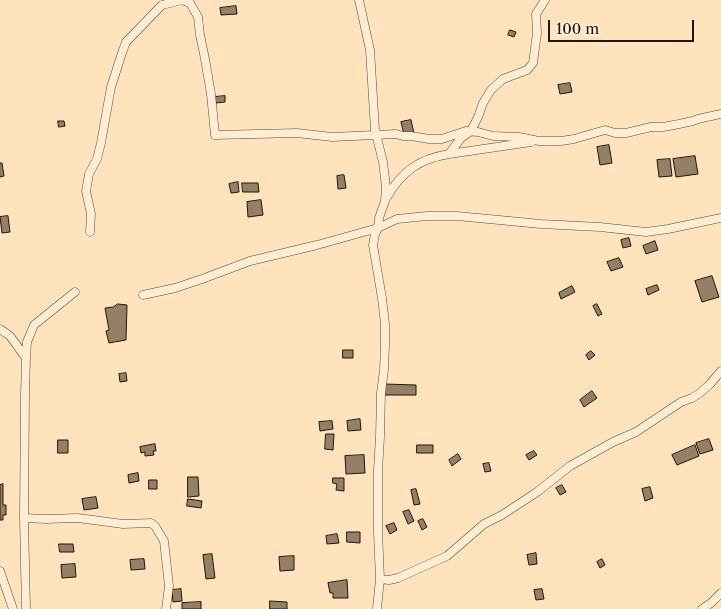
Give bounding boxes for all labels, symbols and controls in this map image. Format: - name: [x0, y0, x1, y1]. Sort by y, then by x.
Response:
- scale bar: [551, 10, 697, 42]
- text: 100 m: [556, 19, 599, 38]

